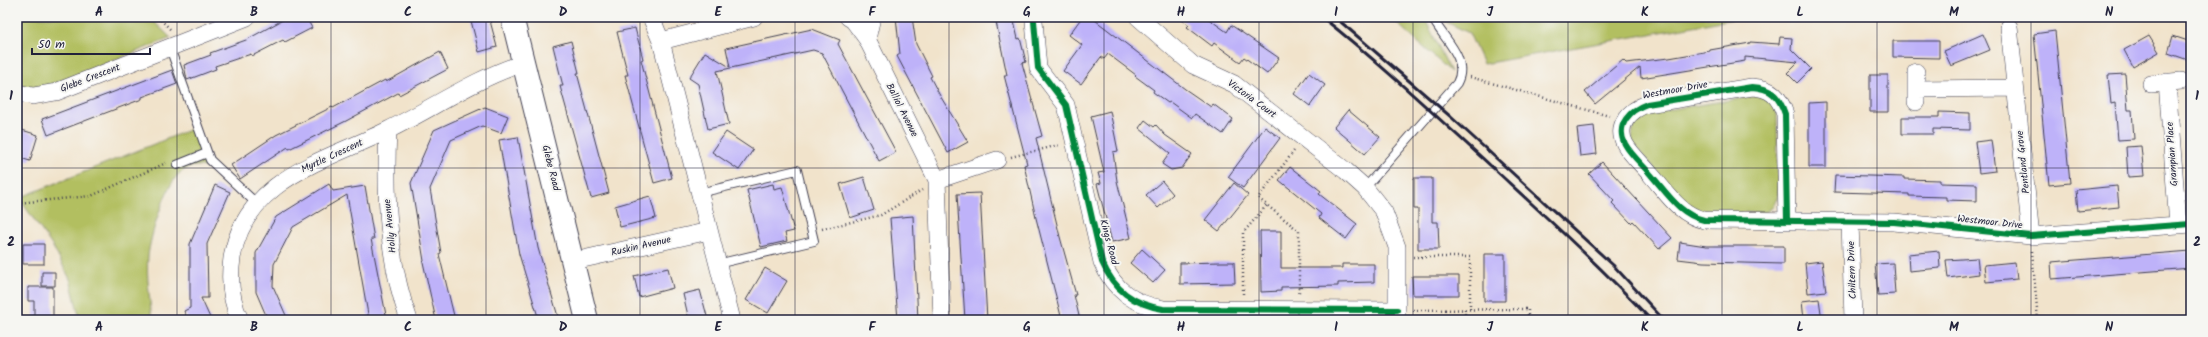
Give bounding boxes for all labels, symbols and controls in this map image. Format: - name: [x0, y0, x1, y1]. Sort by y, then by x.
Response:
- text: A: [95, 2, 103, 23]
- text: B: [250, 2, 258, 23]
- text: C: [404, 2, 412, 23]
- text: D: [559, 2, 568, 23]
- text: E: [714, 2, 722, 23]
- text: F: [868, 2, 876, 23]
- text: G: [1023, 2, 1031, 23]
- text: H: [1177, 2, 1186, 23]
- text: I: [1334, 2, 1338, 23]
- text: J: [1487, 2, 1494, 23]
- text: K: [1641, 2, 1649, 23]
- text: L: [1796, 2, 1804, 23]
- text: M: [1949, 2, 1959, 23]
- text: N: [2105, 2, 2114, 23]
- scale bar: [32, 30, 150, 56]
- text: 50 m: [38, 35, 65, 54]
- street label: Glebe Crescent: [58, 59, 122, 97]
- street label: Victoria Court: [1224, 76, 1280, 122]
- street label: Westmoor Drive: [1641, 76, 1709, 104]
- street label: Balliol Avenue: [882, 80, 923, 140]
- text: 1: [9, 86, 13, 107]
- text: 1: [2195, 86, 2199, 107]
- street label: Grampian Place: [2162, 121, 2182, 187]
- street label: Pentland Grove: [2012, 129, 2034, 194]
- street label: Myrtle Crescent: [298, 135, 366, 177]
- street label: Glebe Road: [538, 143, 565, 194]
- street label: Holly Avenue: [379, 198, 401, 254]
- street label: Westmoor Drive: [1957, 211, 2024, 233]
- street label: Kings Road: [1095, 217, 1123, 268]
- street label: Ruskin Avenue: [610, 231, 673, 261]
- text: 2: [7, 232, 15, 253]
- text: 2: [2193, 232, 2201, 253]
- street label: Chiltern Drive: [1843, 240, 1861, 299]
- text: A: [95, 317, 103, 337]
- text: B: [250, 317, 258, 337]
- text: C: [404, 317, 412, 337]
- text: D: [559, 317, 568, 337]
- text: E: [714, 317, 722, 337]
- text: F: [868, 317, 876, 337]
- text: G: [1023, 317, 1031, 337]
- text: H: [1177, 317, 1186, 337]
- text: I: [1334, 317, 1338, 337]
- text: J: [1487, 317, 1494, 337]
- text: K: [1641, 317, 1649, 337]
- text: L: [1796, 317, 1804, 337]
- text: M: [1949, 317, 1959, 337]
- text: N: [2105, 317, 2114, 337]

